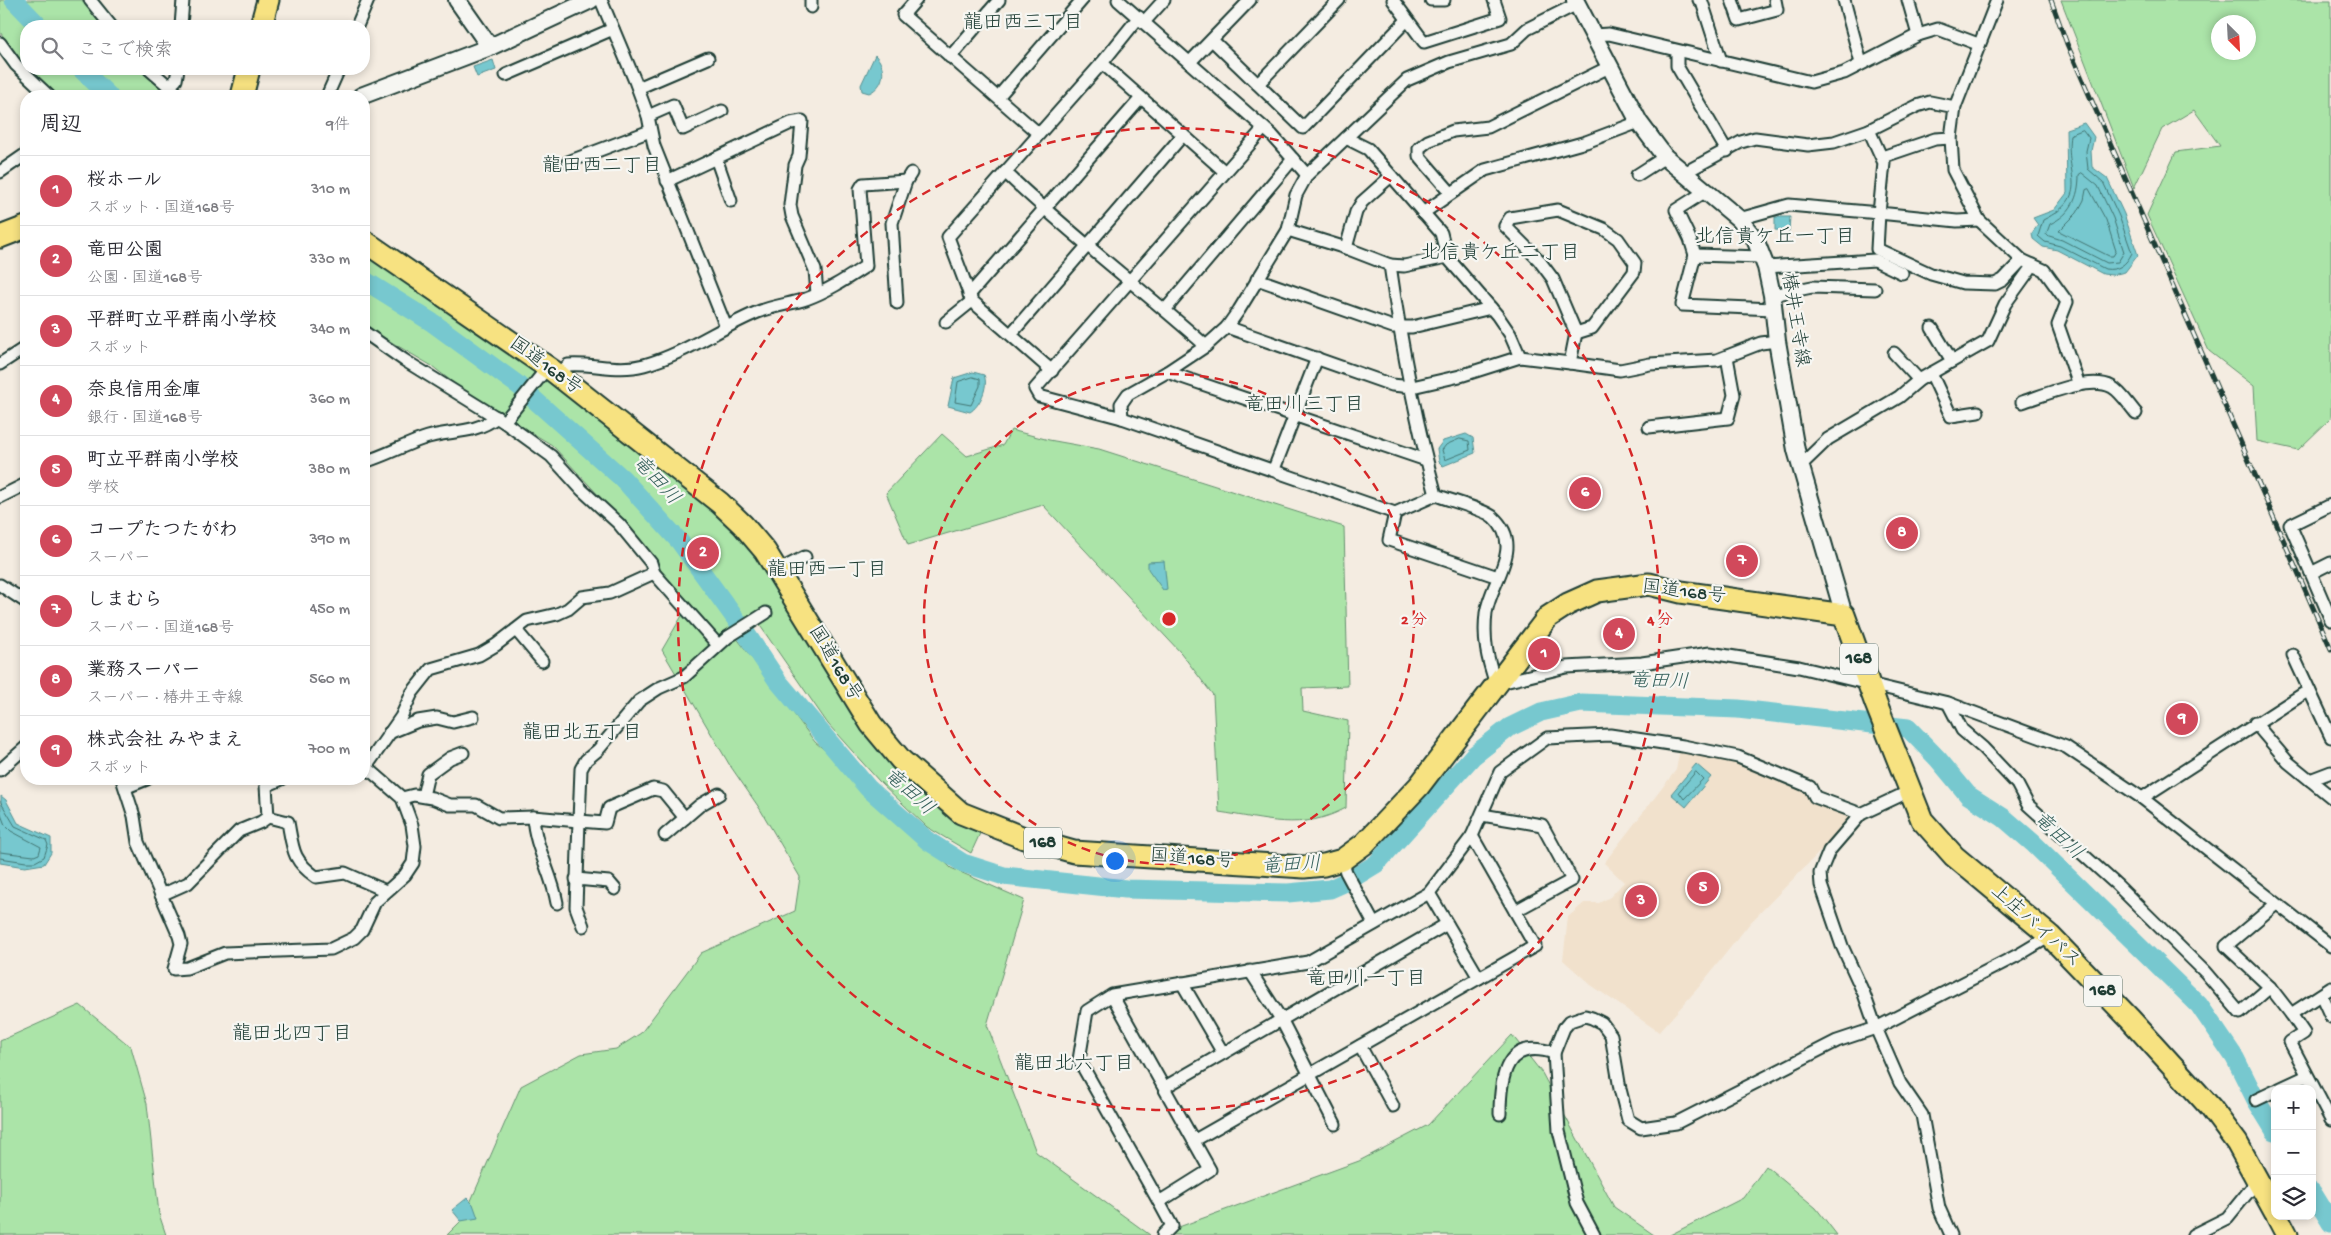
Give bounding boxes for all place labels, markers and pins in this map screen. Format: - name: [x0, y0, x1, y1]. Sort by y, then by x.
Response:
- pin: 6: [1569, 474, 1601, 512]
- pin: 8: [1886, 514, 1918, 552]
- pin: 2: [687, 534, 719, 572]
- pin: 7: [1726, 542, 1758, 580]
- centre of rings: [1160, 610, 1178, 628]
- pin: 4: [1603, 615, 1635, 653]
- pin: 1: [1528, 635, 1560, 673]
- pin: 9: [2166, 700, 2198, 738]
- pin: 5: [1687, 869, 1719, 907]
- pin: 3: [1625, 882, 1657, 920]

